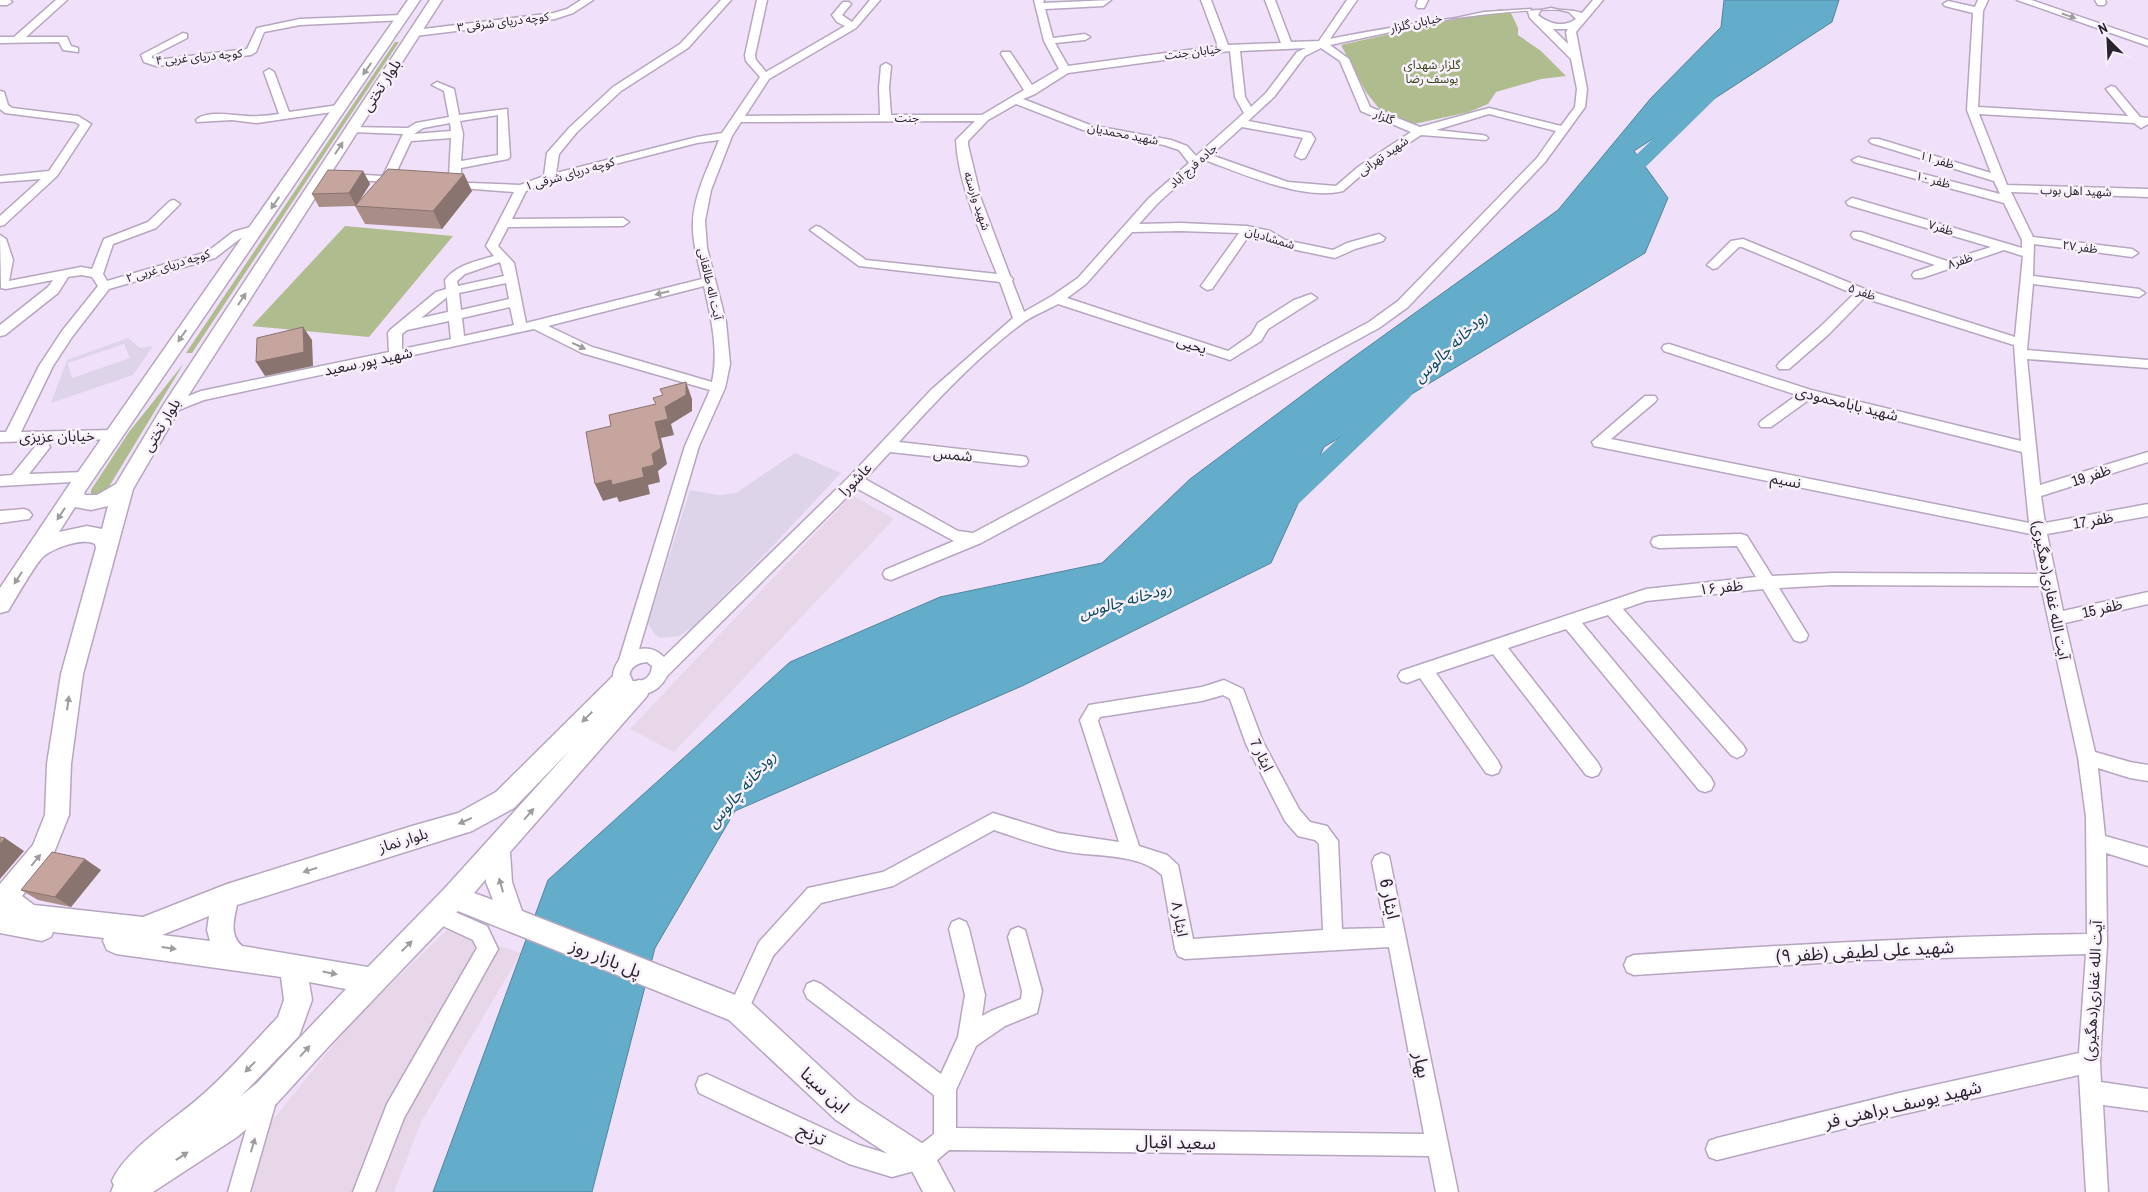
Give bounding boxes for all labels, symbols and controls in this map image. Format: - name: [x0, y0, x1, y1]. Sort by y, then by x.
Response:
- street label: کوچه دریای شرقی ۳: [456, 8, 551, 36]
- street label: خیابان گلزار: [1387, 10, 1444, 37]
- one-way arrow: [2061, 13, 2076, 20]
- north arrow: [2083, 15, 2133, 65]
- text: N: [2095, 18, 2110, 38]
- street label: خیابان جنت: [1164, 41, 1222, 63]
- street label: کوچه دریای غربی ۴: [155, 45, 244, 69]
- street label: بلوار تختی: [356, 55, 406, 115]
- park label: گلزار شهدای یوسف رضا: [1404, 57, 1461, 87]
- one-way arrow: [362, 62, 372, 76]
- street label: گلزار: [1371, 105, 1397, 129]
- street label: جنت: [895, 110, 919, 126]
- street label: شهید محمدیان: [1086, 119, 1160, 149]
- street label: شهید تهرانی: [1355, 133, 1411, 179]
- street label: جاده فرج آباد: [1165, 140, 1221, 193]
- one-way arrow: [335, 141, 344, 155]
- street label: ظفر ۱۱: [1918, 147, 1956, 173]
- street label: کوچه دریای شرقی ۱: [523, 153, 618, 194]
- street label: ظفر ۱۰: [1914, 168, 1952, 192]
- street label: شهید وارسته: [960, 169, 994, 233]
- street label: شهید اهل بوب: [2040, 182, 2112, 200]
- one-way arrow: [270, 196, 280, 210]
- street label: ظفر۷: [1926, 217, 1956, 239]
- street label: شمشادیان: [1243, 223, 1297, 253]
- street label: ظفر ۲۷: [2062, 237, 2098, 257]
- street label: کوچه دریای غربی ۲: [124, 245, 213, 286]
- street label: آیت اله طالقانی: [694, 247, 726, 322]
- street label: ظفر۸: [1945, 249, 1975, 273]
- street label: ظفر ۵: [1846, 280, 1878, 304]
- one-way arrow: [655, 289, 670, 297]
- one-way arrow: [237, 292, 246, 306]
- water label: رودخانه چالوس: [1408, 305, 1492, 387]
- street label: یحیی: [1174, 329, 1210, 359]
- one-way arrow: [177, 330, 187, 343]
- street label: شهید پور سعید: [322, 341, 414, 381]
- one-way arrow: [572, 342, 586, 350]
- street label: شهید بابامحمودی: [1794, 380, 1901, 426]
- street label: بلوار تختی: [137, 394, 185, 456]
- street label: خیابان عزیزی: [19, 425, 95, 447]
- street label: شمس: [932, 441, 974, 467]
- street label: عاشورا: [834, 457, 877, 500]
- street label: ظفر 19: [2068, 459, 2114, 491]
- street label: نسیم: [1769, 467, 1803, 494]
- street label: ظفر 17: [2071, 506, 2115, 534]
- one-way arrow: [56, 507, 65, 520]
- street label: آیت الله غفاری(دهگیری): [2027, 519, 2075, 662]
- one-way arrow: [13, 572, 23, 585]
- street label: ظفر ۱۶: [1698, 574, 1744, 600]
- water label: رودخانه چالوس: [1076, 576, 1174, 624]
- street label: ظفر 15: [2080, 593, 2124, 623]
- one-way arrow: [64, 695, 72, 711]
- one-way arrow: [581, 711, 593, 723]
- street label: ایثار 7: [1245, 735, 1279, 775]
- water label: رودخانه چالوس: [701, 746, 781, 832]
- one-way arrow: [523, 808, 534, 820]
- one-way arrow: [458, 818, 472, 826]
- street label: بلوار نماز: [375, 823, 430, 858]
- one-way arrow: [30, 853, 41, 866]
- one-way arrow: [302, 866, 317, 874]
- one-way arrow: [497, 877, 505, 892]
- street label: ایثار 6: [1374, 877, 1406, 921]
- street label: ایثار ۸: [1167, 900, 1193, 938]
- street label: آیت الله غفاری(دهگیری): [2079, 919, 2107, 1062]
- street label: پل بازار روز: [566, 932, 646, 984]
- street label: شهید علی لطیفی (ظفر ۹): [1775, 934, 1955, 968]
- one-way arrow: [401, 940, 413, 952]
- one-way arrow: [161, 944, 177, 952]
- one-way arrow: [322, 969, 338, 977]
- one-way arrow: [299, 1046, 311, 1058]
- street label: بهار: [1407, 1049, 1437, 1080]
- one-way arrow: [244, 1061, 256, 1073]
- street label: ابن سینا: [795, 1061, 855, 1119]
- street label: شهید یوسف براهنی فر: [1821, 1074, 1984, 1134]
- street label: ترنج: [793, 1117, 830, 1152]
- street label: سعید اقبال: [1136, 1129, 1216, 1155]
- one-way arrow: [249, 1137, 257, 1152]
- one-way arrow: [175, 1151, 189, 1161]

